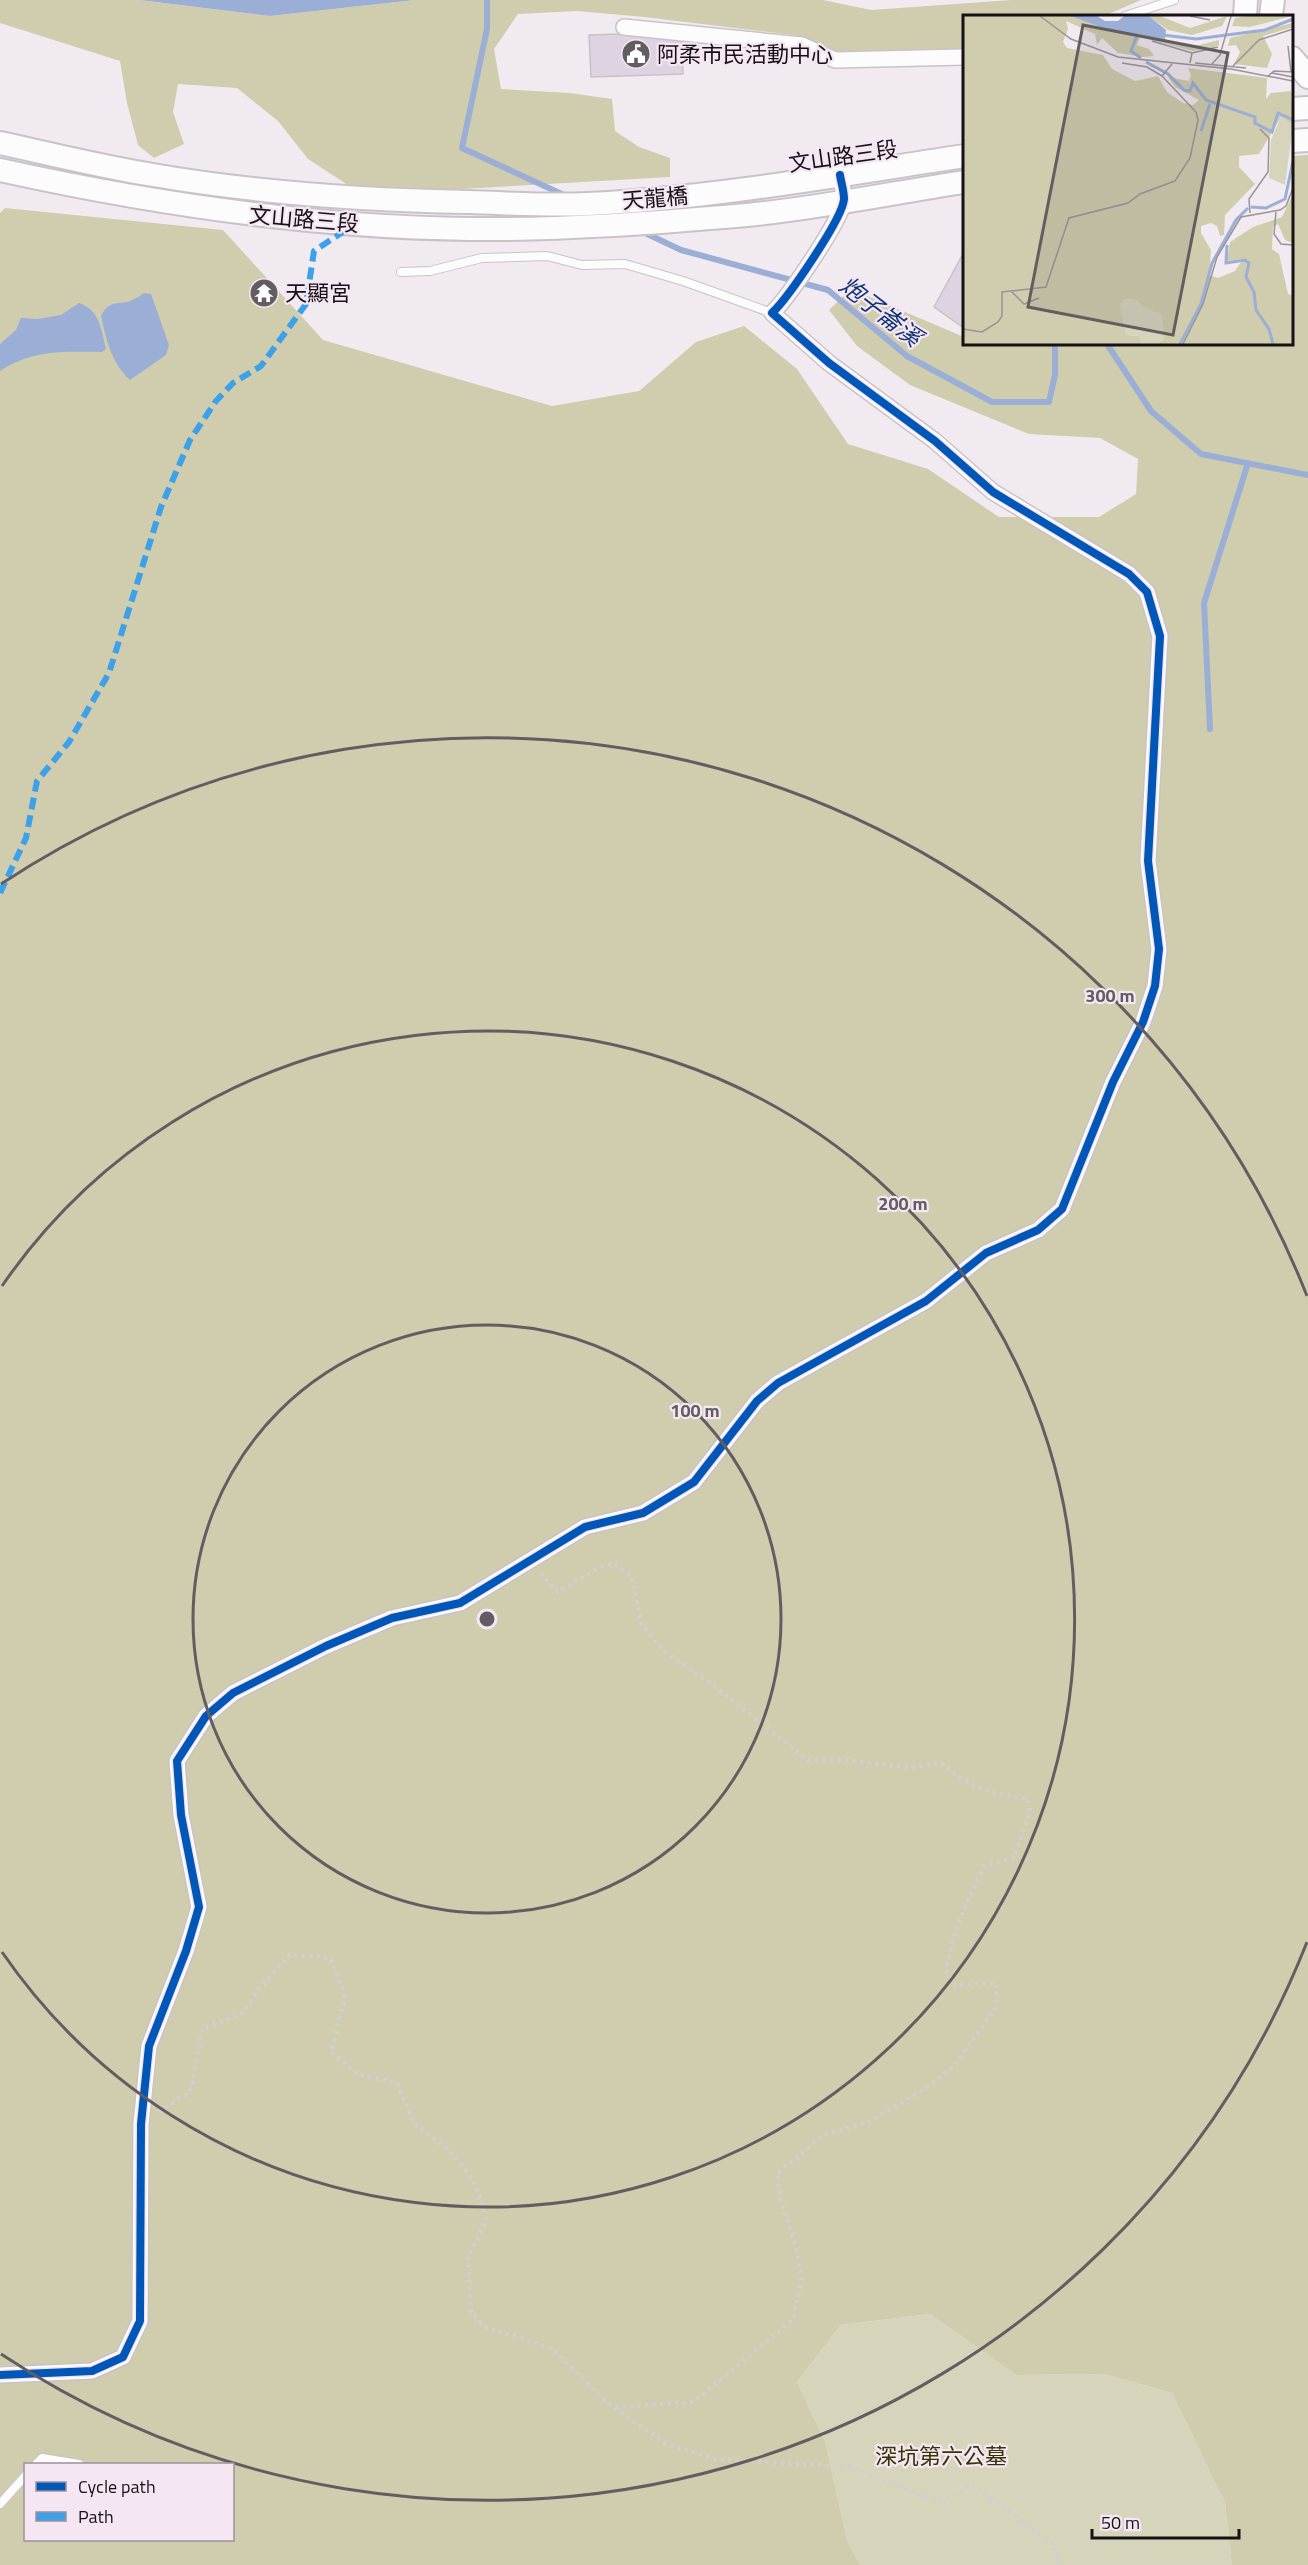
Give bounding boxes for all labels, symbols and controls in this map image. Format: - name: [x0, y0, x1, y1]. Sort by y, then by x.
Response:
- inset map: [963, 15, 1293, 345]
- place label: 阿柔市民活動中心: [657, 37, 833, 71]
- public building icon: 阿柔市民活動中心: [620, 38, 652, 70]
- street label: 文山路三段: [786, 132, 900, 180]
- street label: 天龍橋: [621, 178, 689, 218]
- street label: 文山路三段: [248, 197, 360, 241]
- water label: 炮子崙溪: [832, 267, 932, 357]
- place label: 天顯宮: [285, 276, 351, 310]
- temple icon: 天顯宮: [248, 277, 280, 309]
- text: 300 m: [1085, 982, 1135, 1009]
- text: 200 m: [878, 1190, 928, 1217]
- text: 100 m: [670, 1397, 720, 1424]
- centre of rings: [477, 1609, 497, 1629]
- park label: 深坑第六公墓: [875, 2439, 1007, 2473]
- legend: [24, 2463, 234, 2541]
- text: Cycle path: [78, 2473, 156, 2500]
- scale bar: [1092, 2502, 1239, 2540]
- text: Path: [78, 2503, 114, 2530]
- text: 50 m: [1101, 2509, 1140, 2536]

